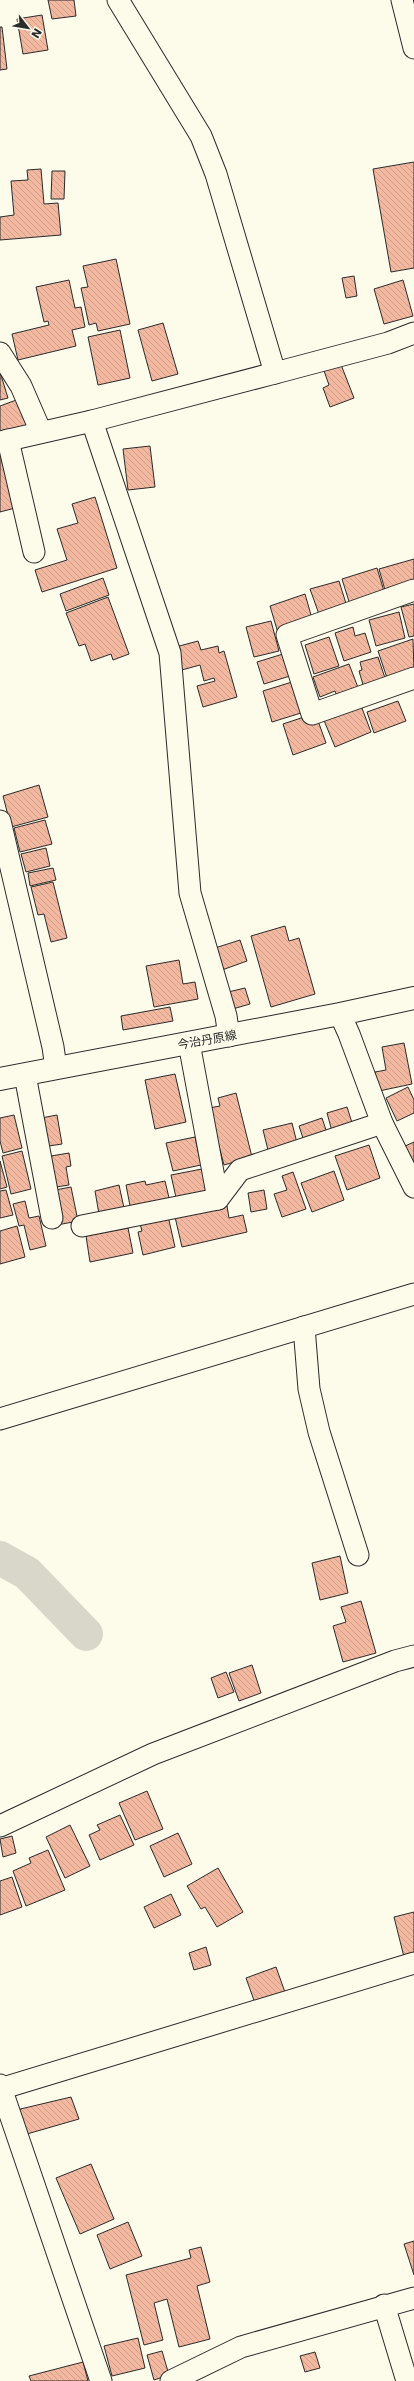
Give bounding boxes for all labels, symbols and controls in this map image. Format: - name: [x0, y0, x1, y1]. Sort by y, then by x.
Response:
- north arrow: [8, 8, 48, 48]
- text: N: [28, 26, 44, 40]
- street label: 今治丹原線: [176, 1028, 238, 1052]

